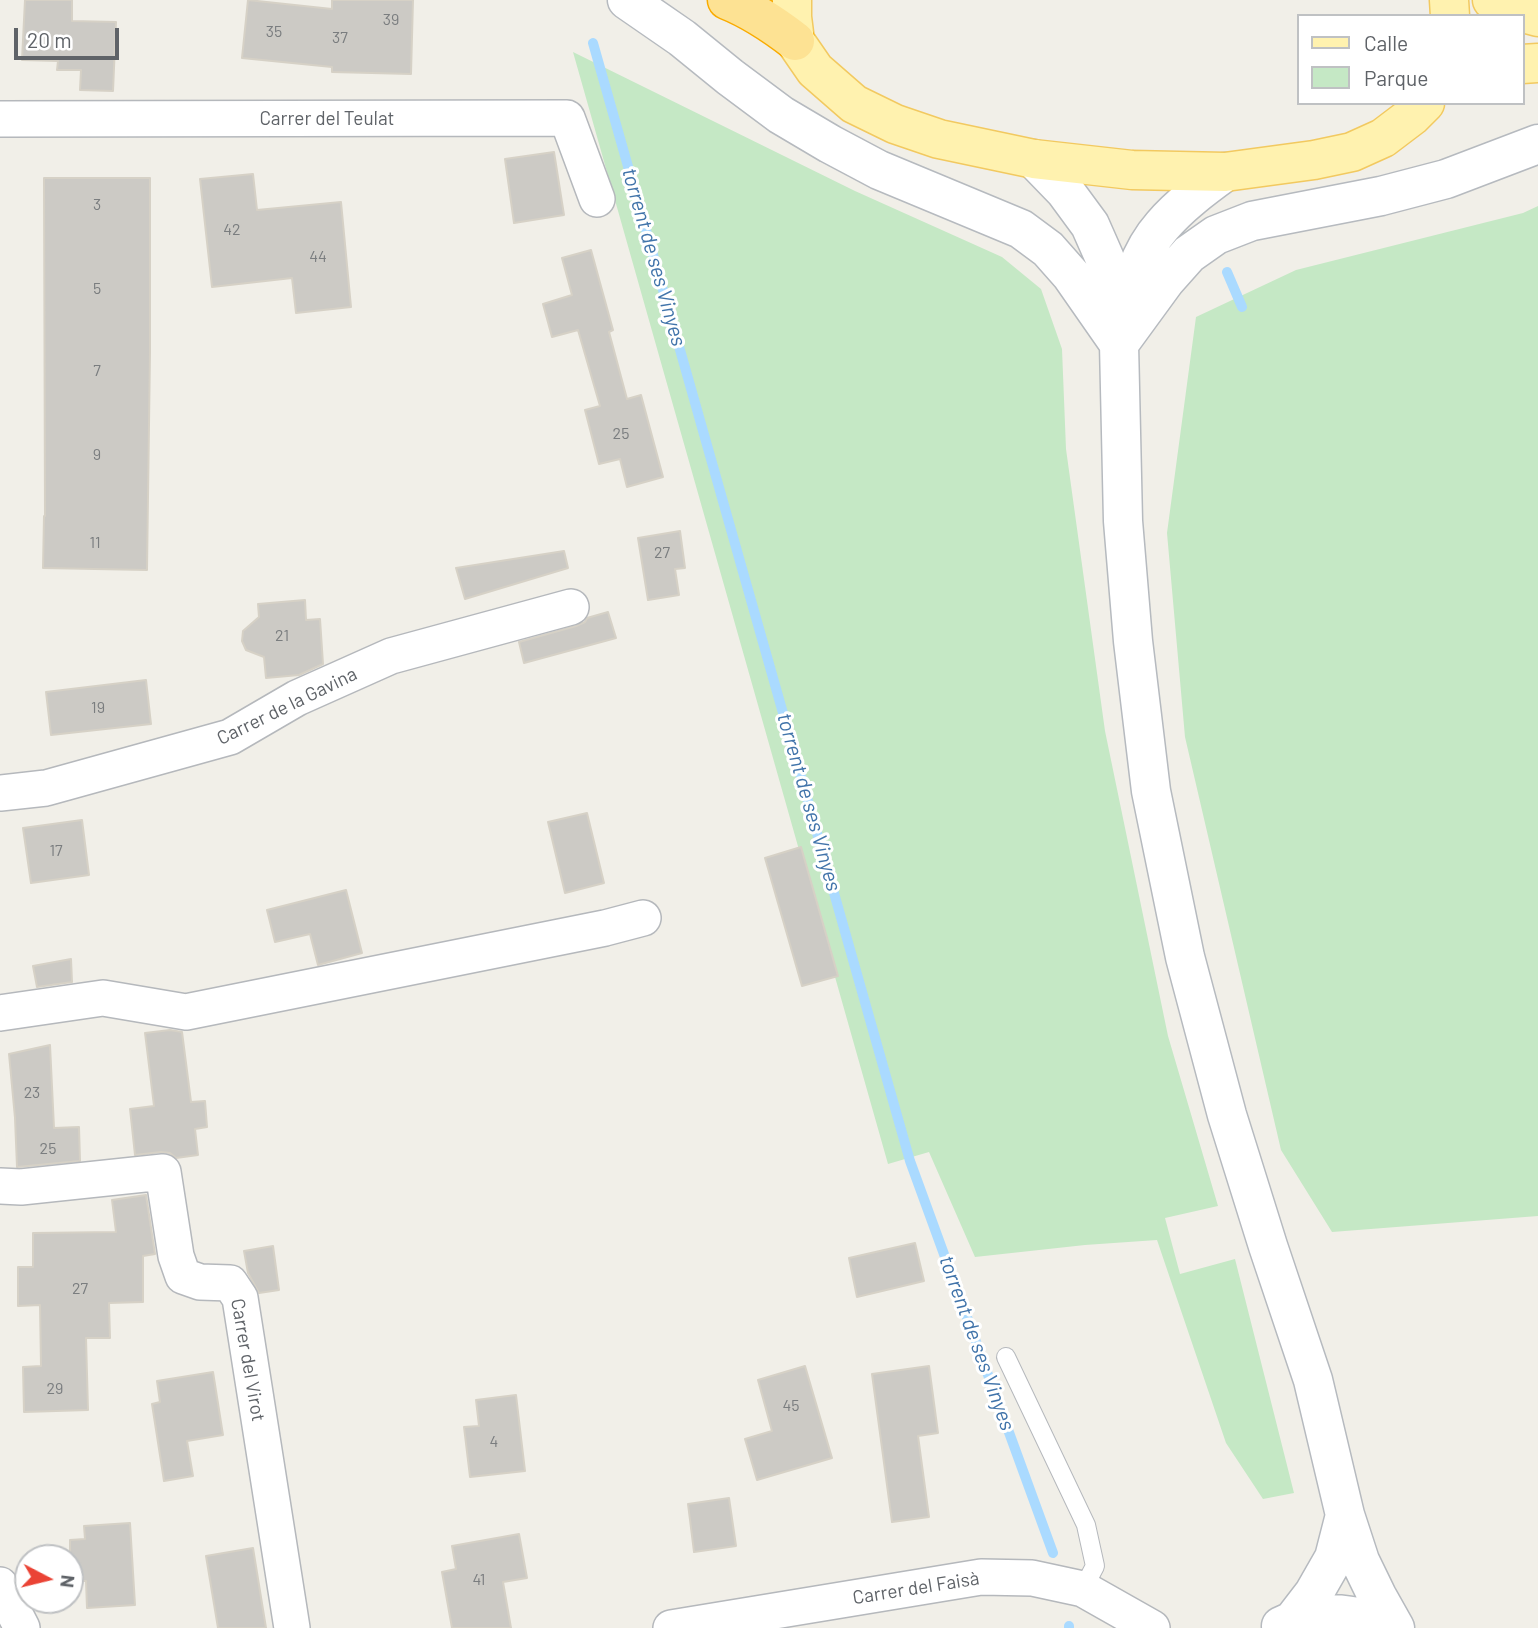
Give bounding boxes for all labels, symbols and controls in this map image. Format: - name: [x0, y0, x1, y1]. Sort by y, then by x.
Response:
- house number: 39: [383, 10, 399, 30]
- scale bar: [18, 14, 122, 58]
- legend: [1296, 14, 1524, 105]
- house number: 35: [266, 22, 282, 42]
- text: 20 m: [27, 27, 72, 52]
- house number: 37: [332, 28, 348, 48]
- text: Calle: [1364, 30, 1408, 55]
- text: Parque: [1364, 65, 1429, 90]
- street label: Carrer del Teulat: [259, 108, 395, 130]
- water label: torrent de ses Vinyes: [617, 165, 691, 349]
- house number: 3: [93, 195, 101, 215]
- house number: 42: [223, 220, 241, 240]
- house number: 44: [309, 247, 327, 267]
- house number: 5: [93, 279, 101, 299]
- house number: 7: [93, 361, 101, 381]
- house number: 25: [613, 424, 629, 444]
- house number: 9: [93, 445, 101, 465]
- house number: 11: [89, 533, 101, 553]
- house number: 27: [654, 543, 670, 563]
- house number: 21: [275, 626, 289, 646]
- street label: Carrer de la Gavina: [213, 662, 361, 750]
- house number: 19: [91, 698, 105, 718]
- water label: torrent de ses Vinyes: [772, 710, 846, 894]
- house number: 17: [49, 841, 63, 861]
- house number: 23: [24, 1083, 40, 1103]
- house number: 25: [40, 1139, 56, 1159]
- water label: torrent de ses Vinyes: [934, 1252, 1020, 1434]
- house number: 27: [72, 1279, 88, 1299]
- street label: Carrer del Virot: [226, 1297, 270, 1423]
- house number: 29: [47, 1379, 63, 1399]
- house number: 45: [782, 1396, 800, 1416]
- house number: 4: [490, 1432, 498, 1452]
- north arrow: [14, 1544, 84, 1614]
- street label: Carrer del Faisà: [851, 1567, 981, 1609]
- house number: 41: [473, 1570, 485, 1590]
- text: N: [56, 1574, 81, 1589]

